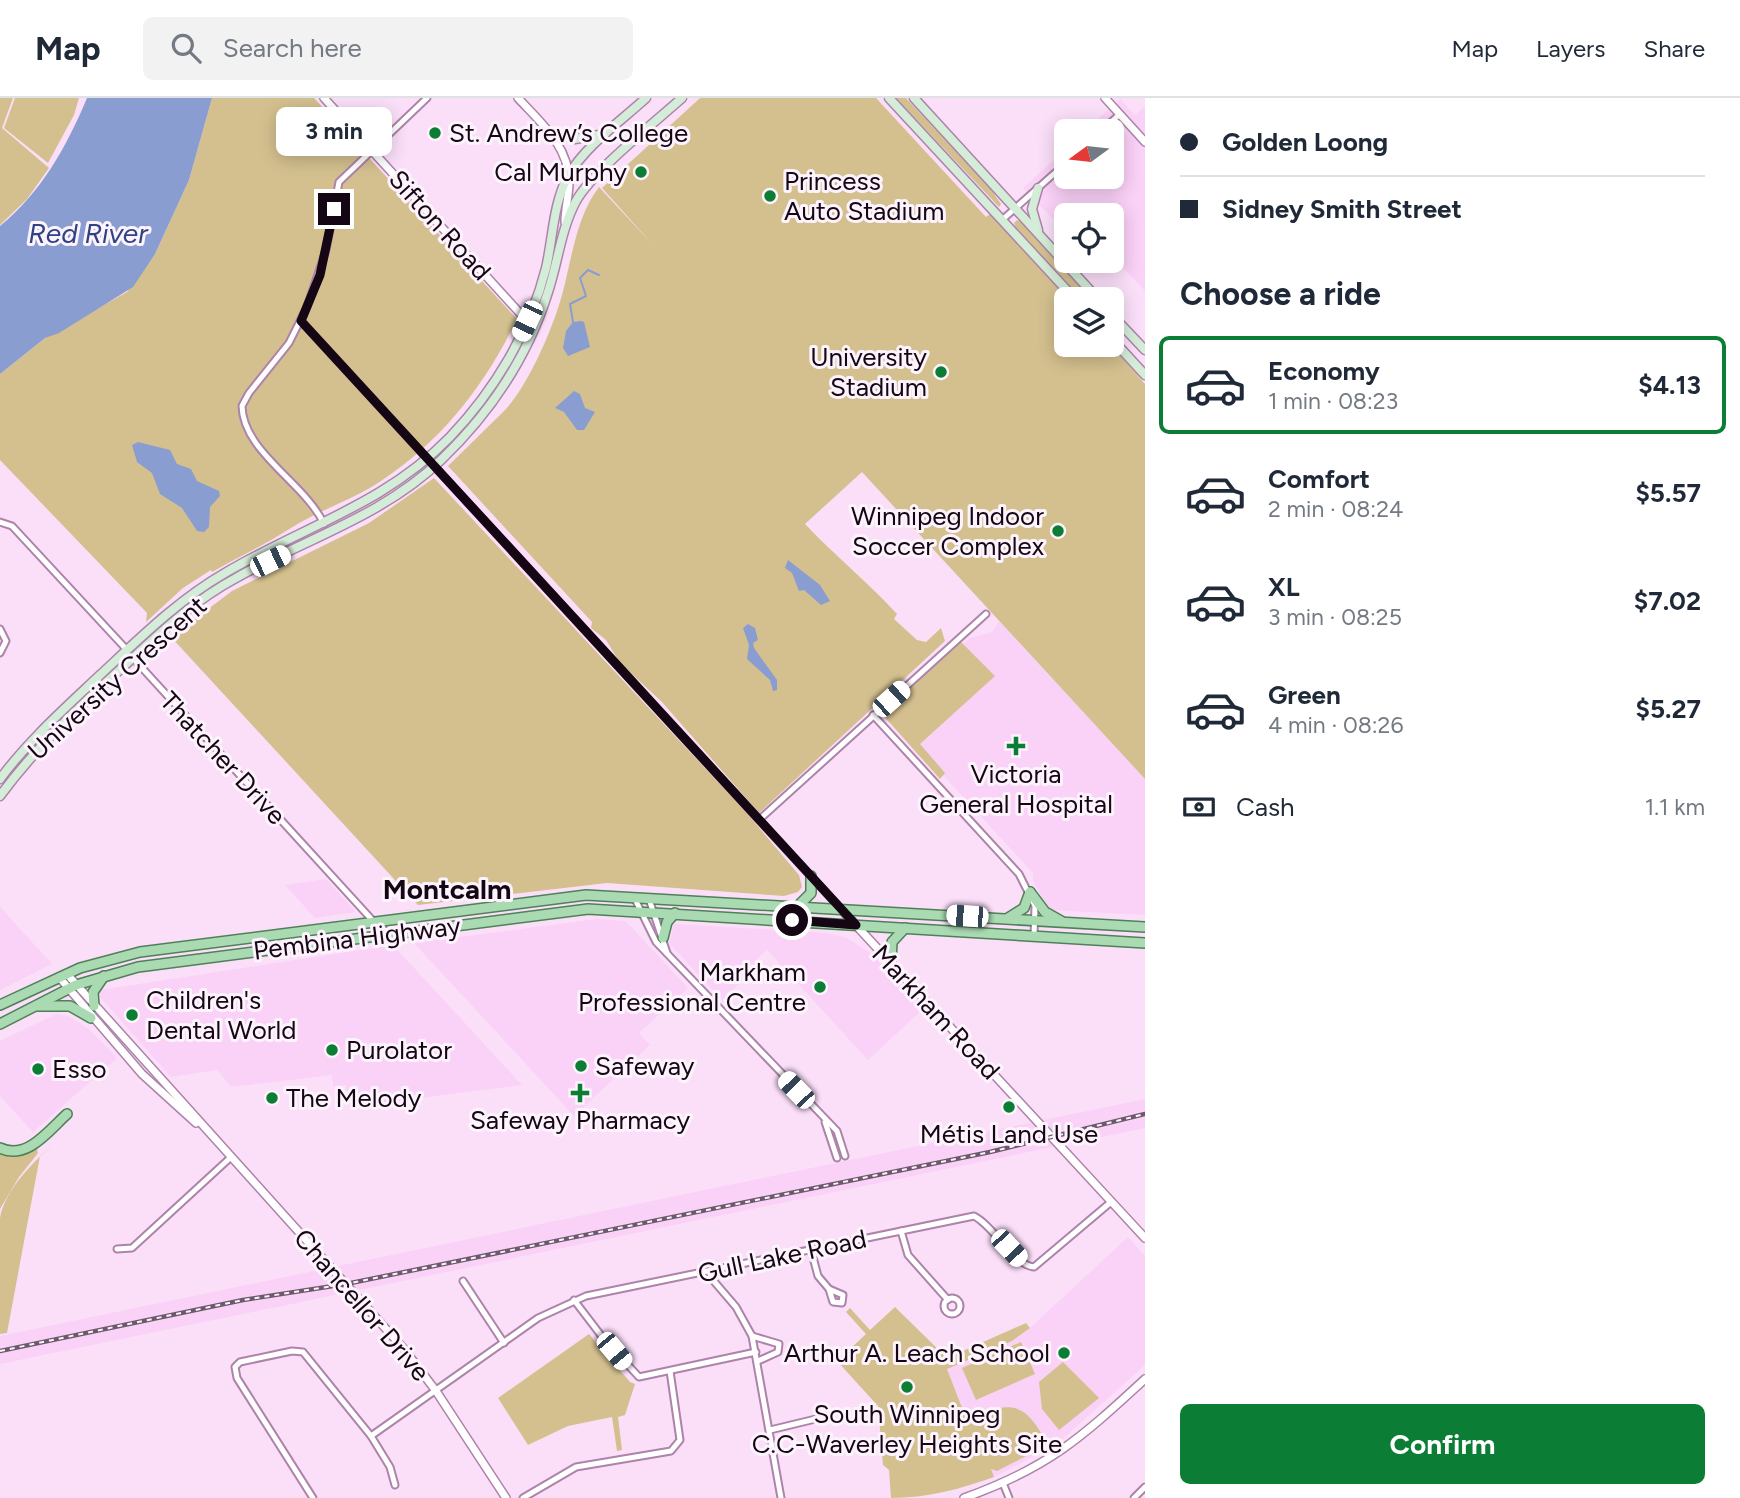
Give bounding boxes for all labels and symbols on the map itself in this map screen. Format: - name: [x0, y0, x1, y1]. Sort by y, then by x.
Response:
- callout: 3 min: [276, 108, 392, 156]
- place label: St. Andrew’s College: [449, 117, 688, 149]
- north arrow: [1054, 119, 1124, 189]
- marker: St. Andrew’s College: [427, 125, 443, 141]
- place label: Cal Murphy: [494, 156, 627, 188]
- street label: Sifton Road: [382, 163, 498, 287]
- marker: Cal Murphy: [633, 164, 649, 180]
- place label: Princess Auto Stadium: [784, 165, 944, 227]
- marker: Princess Auto Stadium: [762, 188, 778, 204]
- route end: [318, 193, 350, 225]
- water label: Red River: [28, 216, 149, 250]
- car: [509, 298, 546, 344]
- place label: University Stadium: [810, 341, 927, 403]
- marker: University Stadium: [933, 364, 949, 380]
- place label: Winnipeg Indoor Soccer Complex: [851, 500, 1045, 562]
- marker: Winnipeg Indoor Soccer Complex: [1050, 523, 1066, 539]
- car: [247, 542, 294, 580]
- street label: University Crescent: [21, 589, 213, 767]
- car: [869, 677, 914, 721]
- street label: Thatcher Drive: [153, 685, 293, 831]
- marker: Victoria General Hospital: [1006, 736, 1026, 756]
- place label: Victoria General Hospital: [919, 758, 1113, 820]
- district label: Montcalm: [383, 872, 511, 906]
- route start: [776, 904, 808, 936]
- car: [946, 904, 989, 928]
- street label: Pembina Highway: [252, 909, 463, 967]
- street label: Markham Road: [865, 938, 1007, 1086]
- place label: Markham Professional Centre: [578, 956, 806, 1018]
- marker: Markham Professional Centre: [812, 979, 828, 995]
- place label: Children's Dental World: [146, 984, 296, 1046]
- marker: Children's Dental World: [124, 1007, 140, 1023]
- place label: Purolator: [346, 1034, 452, 1066]
- marker: Purolator: [324, 1042, 340, 1058]
- place label: Safeway: [595, 1050, 695, 1082]
- place label: Esso: [52, 1053, 107, 1085]
- marker: Safeway: [573, 1058, 589, 1074]
- marker: Esso: [30, 1061, 46, 1077]
- car: [774, 1068, 819, 1112]
- place label: The Melody: [286, 1082, 422, 1114]
- marker: Safeway Pharmacy: [572, 1085, 588, 1101]
- marker: The Melody: [264, 1090, 280, 1106]
- marker: Métis Land Use: [1001, 1099, 1017, 1115]
- place label: Safeway Pharmacy: [470, 1104, 690, 1136]
- place label: Métis Land Use: [920, 1118, 1098, 1150]
- street label: Chancellor Drive: [287, 1222, 437, 1388]
- street label: Gull Lake Road: [695, 1222, 869, 1290]
- car: [987, 1225, 1032, 1271]
- car: [593, 1328, 636, 1374]
- place label: Arthur A. Leach School: [784, 1337, 1050, 1369]
- marker: Arthur A. Leach School: [1056, 1345, 1072, 1361]
- marker: South Winnipeg C.C-Waverley Heights Site: [899, 1379, 915, 1395]
- place label: South Winnipeg C.C-Waverley Heights Site: [752, 1398, 1062, 1460]

